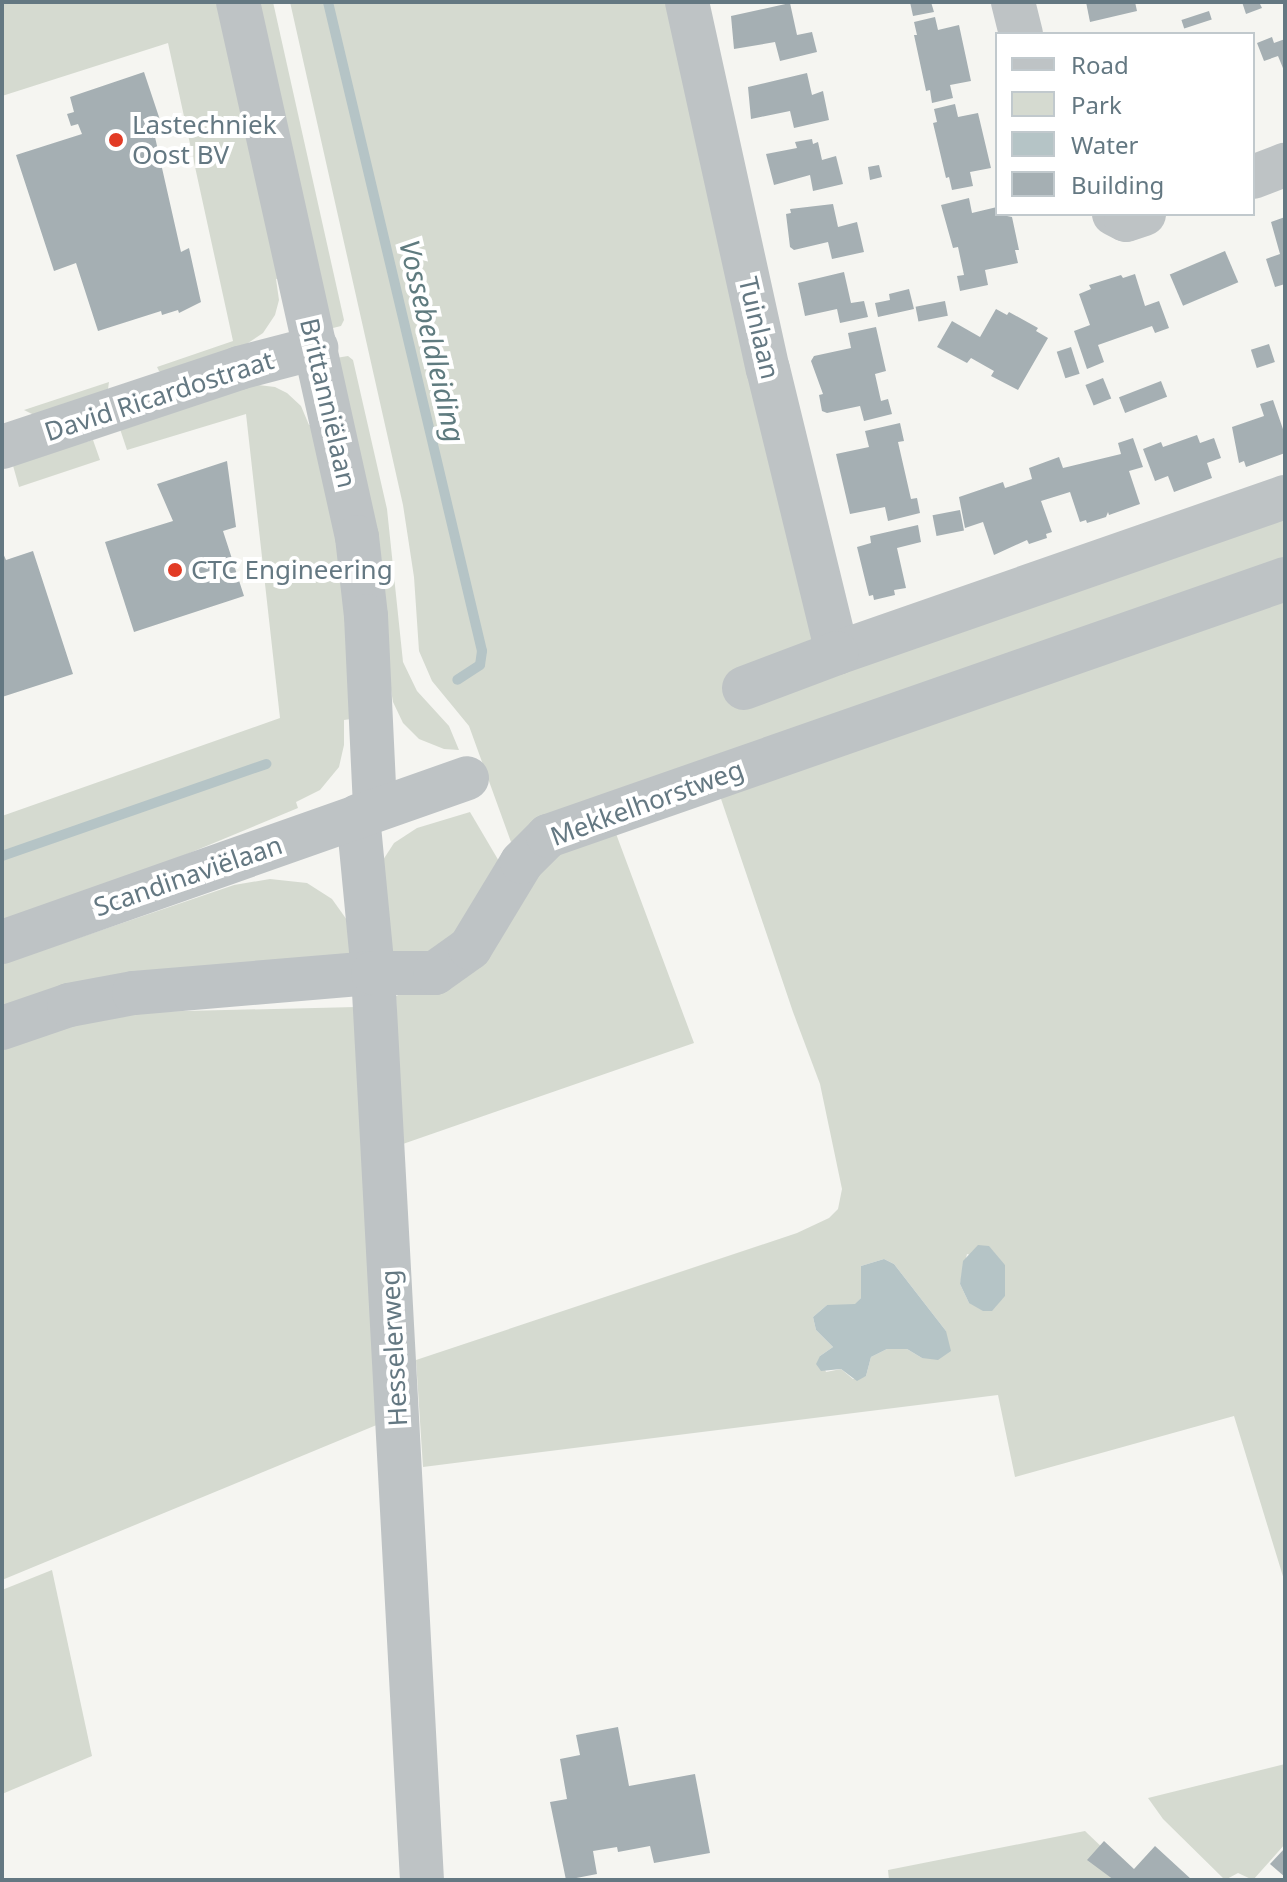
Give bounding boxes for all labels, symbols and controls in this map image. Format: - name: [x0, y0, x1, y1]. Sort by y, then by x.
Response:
- legend: [995, 32, 1255, 216]
- text: Road: [1071, 48, 1129, 81]
- text: Park: [1071, 88, 1122, 121]
- place label: Lastechniek Oost BV: [132, 109, 277, 170]
- text: Water: [1071, 128, 1138, 161]
- marker: Lastechniek Oost BV: [107, 131, 125, 149]
- text: Building: [1071, 168, 1164, 201]
- water label: Vossebeldleiding: [393, 237, 473, 445]
- street label: Tuinlaan: [732, 274, 786, 382]
- street label: Brittanniëlaan: [293, 315, 363, 491]
- street label: David Ricardostraat: [41, 344, 277, 448]
- place label: CTC Engineering: [191, 554, 393, 586]
- marker: CTC Engineering: [166, 561, 184, 579]
- street label: Mekkelhorstweg: [546, 754, 748, 852]
- street label: Scandinaviëlaan: [90, 829, 286, 923]
- street label: Hesselerweg: [374, 1269, 414, 1427]

